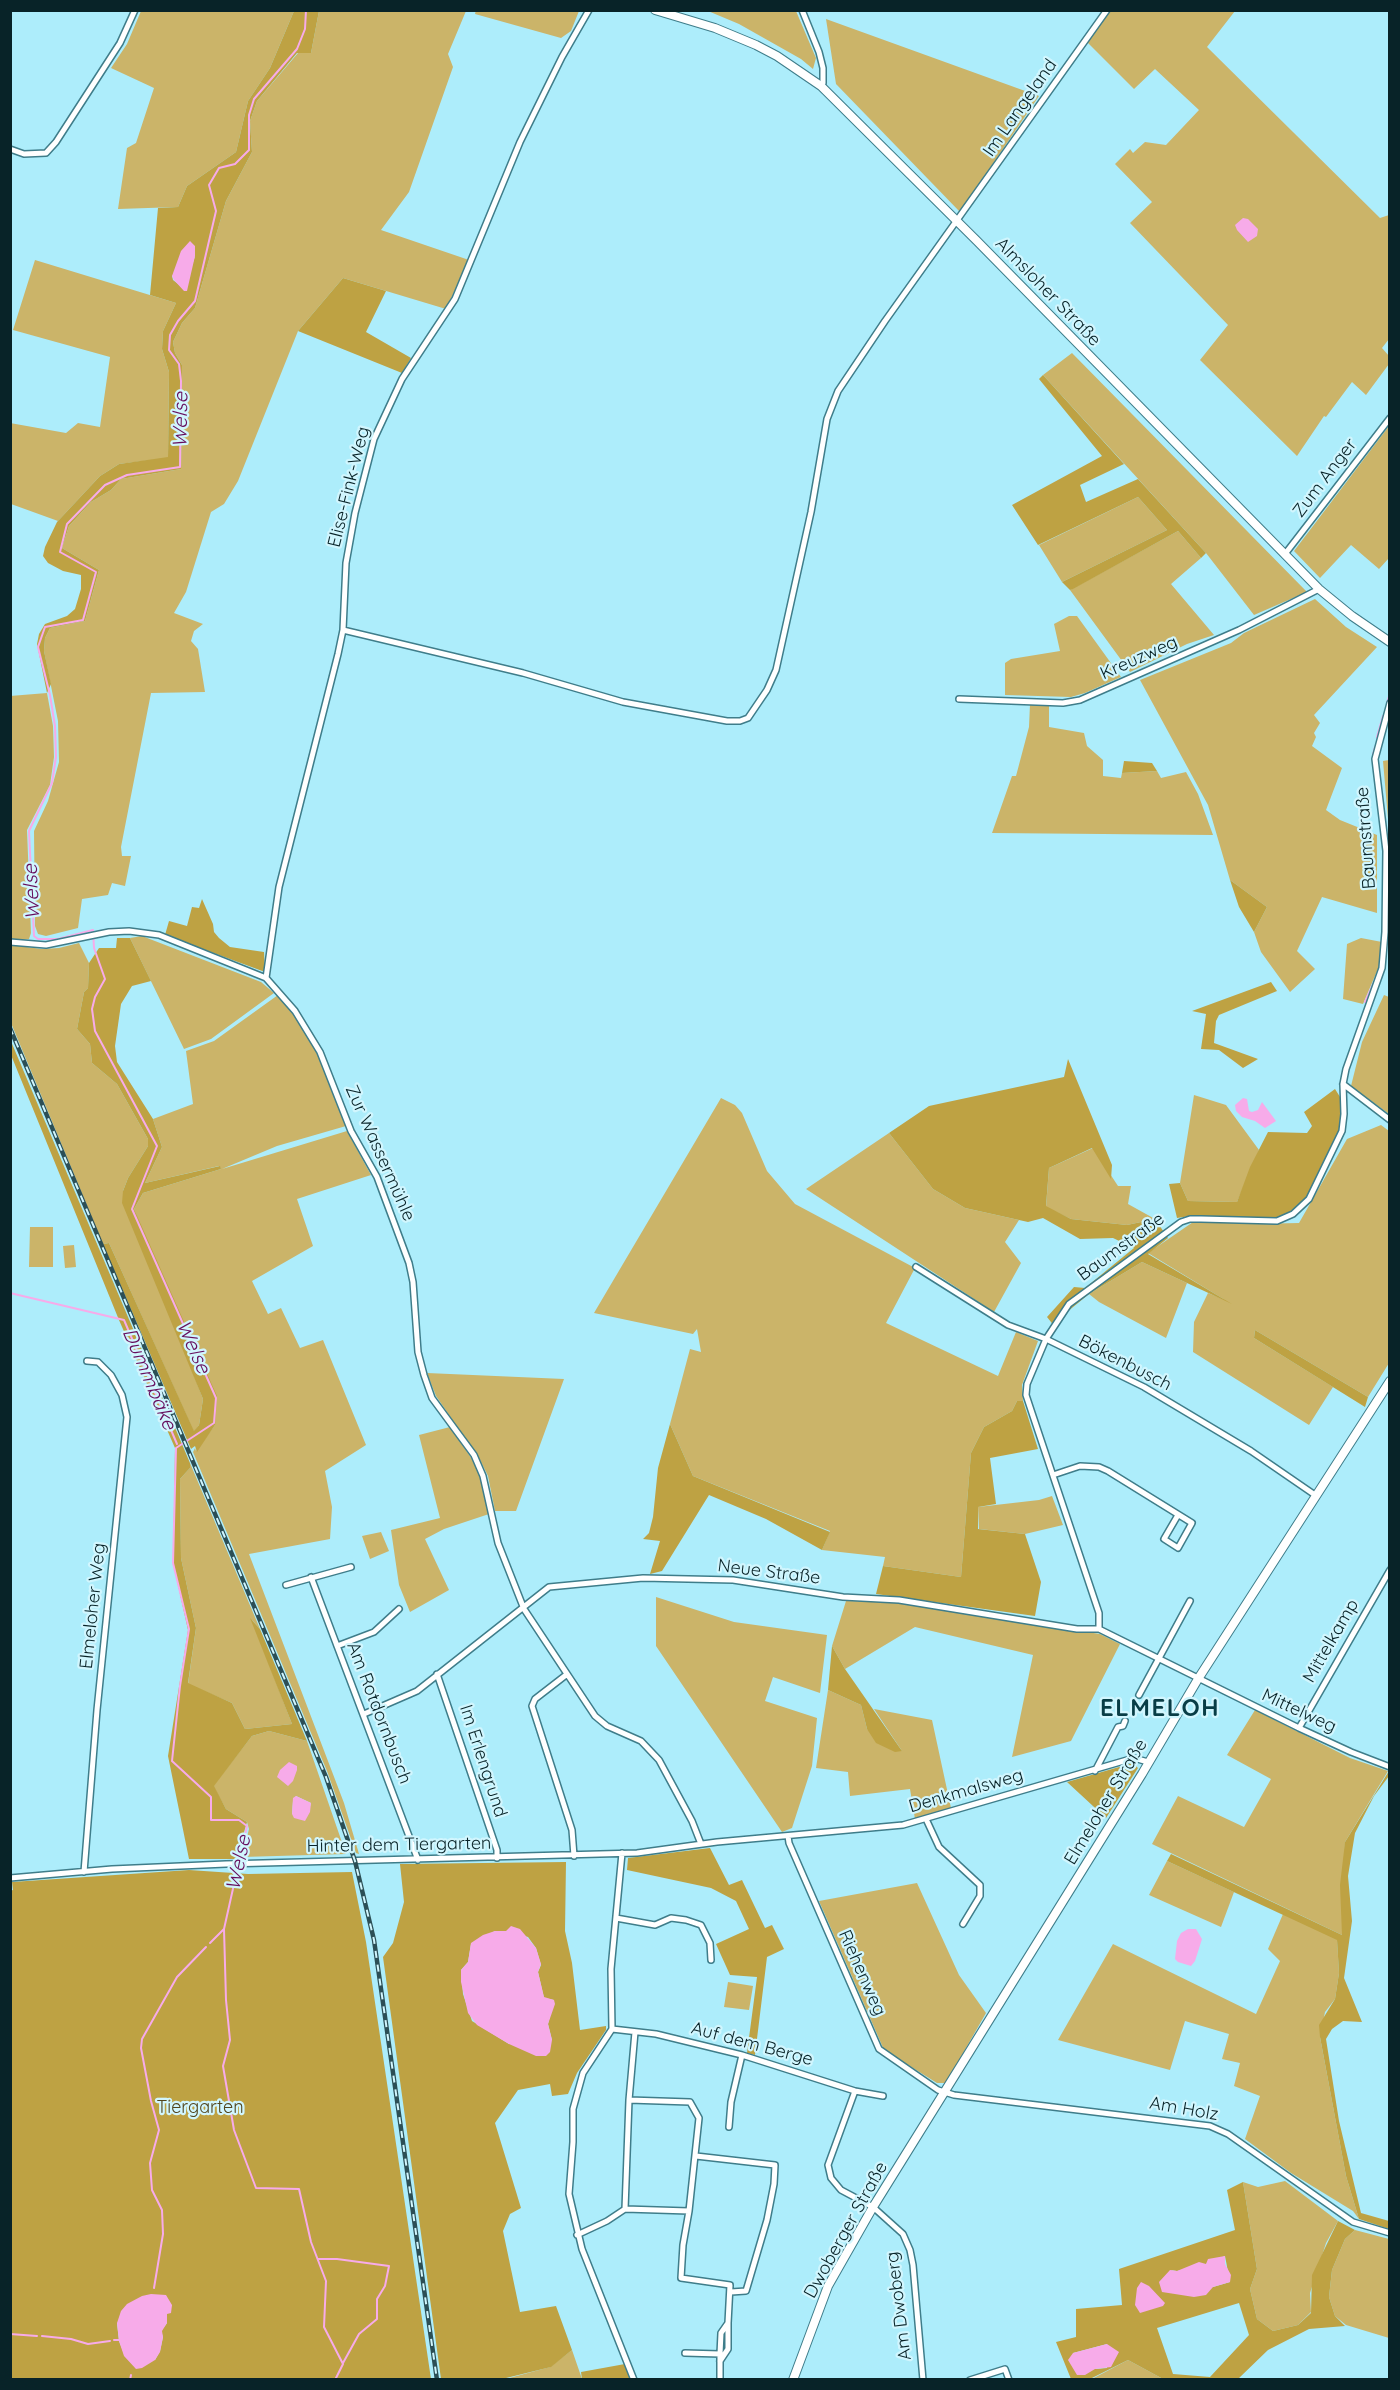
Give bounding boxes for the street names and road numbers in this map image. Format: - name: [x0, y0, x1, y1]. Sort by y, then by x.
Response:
- street label: Im Langeland: [978, 55, 1062, 161]
- street label: Almsloher Straße: [991, 233, 1105, 351]
- street label: Elise-Fink-Weg: [324, 425, 374, 549]
- street label: Zum Anger: [1288, 434, 1362, 522]
- street label: Kreuzweg: [1097, 631, 1181, 685]
- street label: Baumstraße: [1352, 786, 1380, 890]
- street label: Zur Wassermühle: [340, 1082, 420, 1224]
- street label: Baumstraße: [1073, 1208, 1169, 1286]
- street label: Bökenbusch: [1075, 1330, 1175, 1396]
- street label: Elmeloher Weg: [76, 1542, 110, 1670]
- street label: Neue Straße: [716, 1555, 822, 1589]
- street label: Mittelkamp: [1298, 1595, 1364, 1687]
- street label: Am Rotdornbusch: [342, 1639, 416, 1787]
- street label: Mittelweg: [1258, 1684, 1340, 1738]
- street label: Im Erlengrund: [455, 1702, 511, 1820]
- street label: Elmeloher Straße: [1060, 1735, 1152, 1869]
- street label: Denkmalsweg: [906, 1764, 1026, 1818]
- street label: Hinter dem Tiergarten: [306, 1833, 492, 1857]
- street label: Riehenweg: [833, 1927, 891, 2019]
- street label: Auf dem Berge: [689, 2017, 815, 2071]
- street label: Am Holz: [1148, 2092, 1220, 2126]
- street label: Dwoberger Straße: [799, 2158, 893, 2302]
- street label: Am Dwoberg: [882, 2250, 916, 2362]

